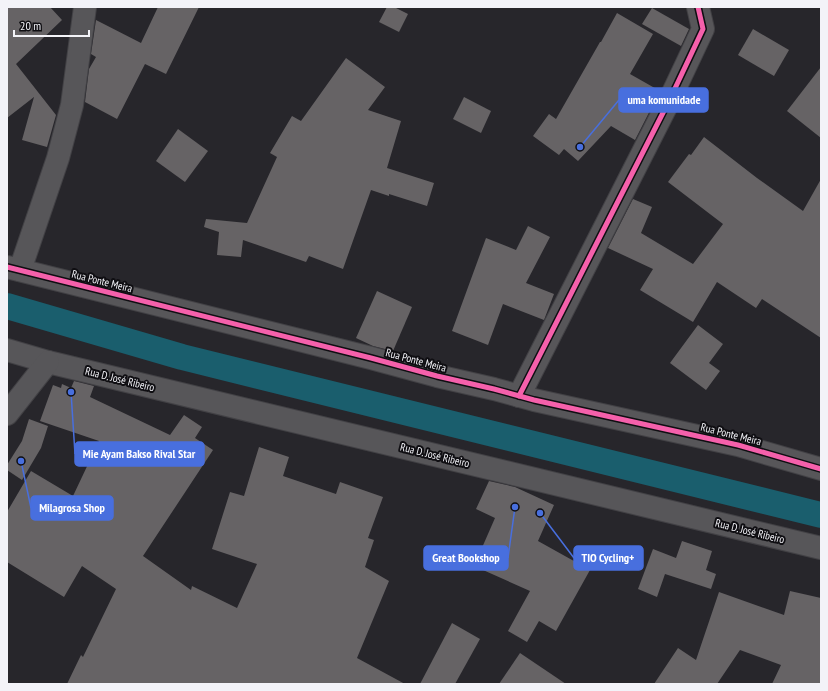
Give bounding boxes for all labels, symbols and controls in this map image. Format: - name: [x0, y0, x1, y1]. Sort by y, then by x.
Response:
- scale bar: [14, 12, 89, 38]
- text: 20 m: [20, 18, 41, 33]
- callout: uma komunidade: [619, 88, 708, 112]
- text: uma komunidade: [627, 92, 701, 107]
- street label: Rua Ponte Meira: [70, 267, 134, 295]
- street label: Rua Ponte Meira: [384, 345, 448, 375]
- street label: Rua D. José Ribeiro: [84, 364, 156, 394]
- street label: Rua Ponte Meira: [699, 420, 763, 448]
- street label: Rua D. José Ribeiro: [399, 440, 471, 470]
- callout: Mie Ayam Bakso Rival Star: [75, 442, 204, 466]
- text: Mie Ayam Bakso Rival Star: [83, 446, 196, 461]
- callout: Milagrosa Shop: [31, 496, 113, 520]
- text: Milagrosa Shop: [39, 500, 105, 515]
- street label: Rua D. José Ribeiro: [714, 516, 786, 546]
- callout: Great Bookshop: [424, 546, 508, 570]
- callout: TIO Cycling+: [574, 546, 643, 570]
- text: Great Bookshop: [432, 550, 500, 565]
- text: TIO Cycling+: [582, 550, 634, 565]

